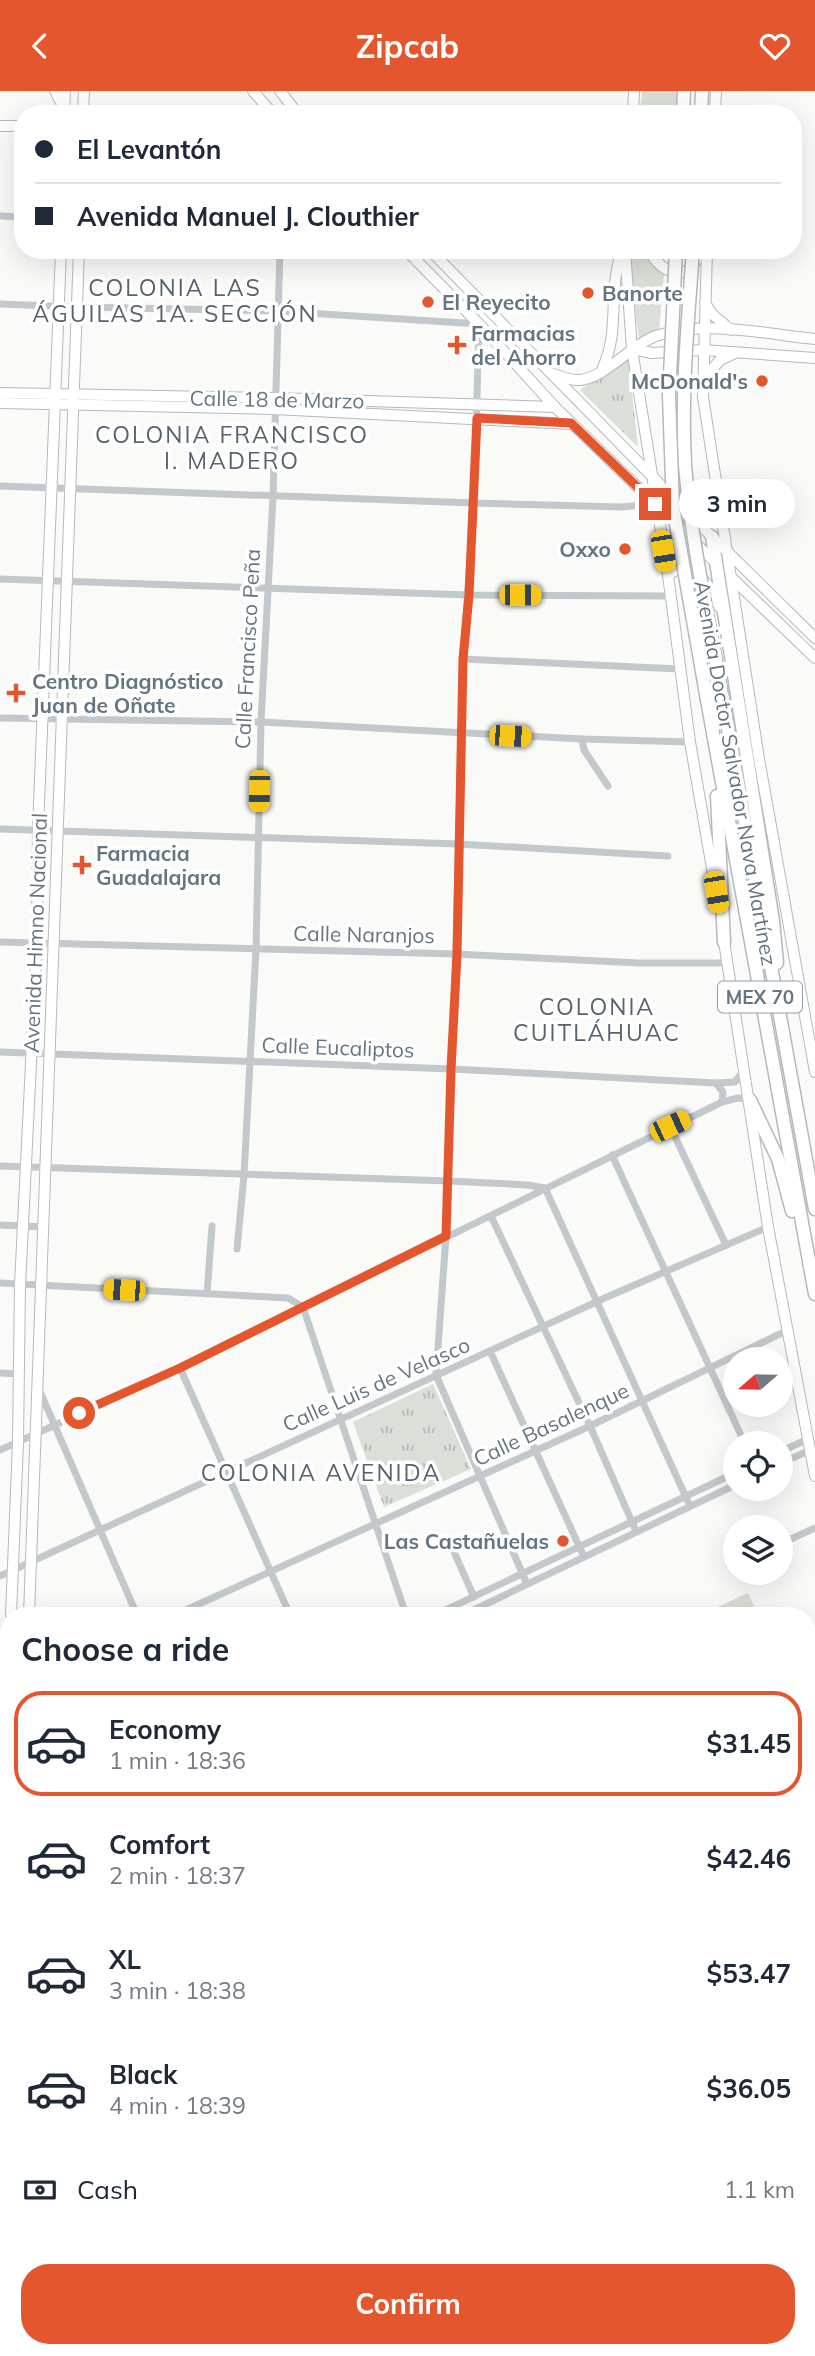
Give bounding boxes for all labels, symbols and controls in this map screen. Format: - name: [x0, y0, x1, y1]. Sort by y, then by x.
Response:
- text: Zipcab: [356, 26, 459, 66]
- icon: back: [21, 27, 59, 65]
- icon: heart: [756, 27, 794, 65]
- text: El Levantón: [77, 133, 221, 166]
- text: Avenida Manuel J. Clouthier: [77, 200, 419, 233]
- district label: COLONIA LAS ÁGUILAS 1A. SECCIÓN: [32, 273, 318, 328]
- place label: Banorte: [602, 280, 683, 306]
- marker: Banorte: [580, 285, 596, 301]
- place label: El Reyecito: [442, 289, 551, 315]
- marker: El Reyecito: [420, 294, 436, 310]
- place label: Farmacias del Ahorro: [471, 320, 576, 370]
- marker: Farmacias del Ahorro: [449, 337, 465, 353]
- place label: McDonald's: [631, 368, 748, 394]
- marker: McDonald's: [754, 373, 770, 389]
- street label: Calle 18 de Marzo: [189, 384, 365, 414]
- district label: COLONIA FRANCISCO I. MADERO: [95, 420, 369, 475]
- callout: 3 min: [680, 479, 795, 529]
- route end: [639, 488, 671, 520]
- text: 3 min: [707, 489, 767, 518]
- car: [650, 528, 677, 574]
- place label: Oxxo: [559, 536, 611, 562]
- marker: Oxxo: [617, 541, 633, 557]
- street label: Calle Francisco Peña: [229, 548, 265, 750]
- street label: Avenida Doctor Salvador Nava Martínez: [689, 578, 783, 968]
- car: [500, 585, 542, 606]
- place label: Centro Diagnóstico Juan de Oñate: [32, 668, 223, 718]
- marker: Centro Diagnóstico Juan de Oñate: [6, 683, 26, 703]
- car: [489, 724, 532, 748]
- car: [249, 770, 270, 812]
- street label: Avenida Himno Nacional: [18, 813, 52, 1053]
- place label: Farmacia Guadalajara: [96, 840, 221, 890]
- marker: Farmacia Guadalajara: [74, 857, 90, 873]
- car: [703, 869, 730, 915]
- street label: Calle Naranjos: [293, 920, 435, 948]
- road number: MEX 70: [718, 981, 802, 1013]
- district label: COLONIA CUITLÁHUAC: [513, 992, 681, 1047]
- street label: Calle Eucaliptos: [261, 1031, 415, 1063]
- car: [647, 1108, 694, 1144]
- car: [103, 1278, 146, 1302]
- street label: Calle Luis de Velasco: [278, 1331, 474, 1437]
- north arrow: [723, 1347, 793, 1417]
- map controls: [723, 1347, 793, 1585]
- street label: Calle Basalenque: [469, 1377, 633, 1471]
- route start: [63, 1397, 95, 1429]
- button: locate: [723, 1431, 793, 1501]
- district label: COLONIA AVENIDA: [201, 1458, 441, 1487]
- button: layers: [723, 1515, 793, 1585]
- place label: Las Castañuelas: [384, 1528, 549, 1554]
- marker: Las Castañuelas: [555, 1533, 571, 1549]
- text: Choose a ride: [21, 1629, 229, 1669]
- icon: car: [25, 1712, 88, 1775]
- text: Economy: [109, 1713, 221, 1746]
- text: $31.45: [707, 1727, 791, 1760]
- text: 1 min · 18:36: [109, 1746, 246, 1775]
- icon: car: [25, 1827, 88, 1890]
- text: Comfort: [109, 1828, 210, 1861]
- text: $42.46: [707, 1842, 791, 1875]
- text: 2 min · 18:37: [109, 1861, 246, 1890]
- icon: car: [25, 1942, 88, 2005]
- text: XL: [109, 1943, 141, 1976]
- text: $53.47: [707, 1957, 791, 1990]
- text: 3 min · 18:38: [109, 1976, 246, 2005]
- icon: car: [25, 2057, 88, 2120]
- text: Black: [109, 2058, 177, 2091]
- text: $36.05: [707, 2072, 791, 2105]
- text: 4 min · 18:39: [109, 2091, 246, 2120]
- icon: cash: [21, 2171, 59, 2209]
- text: Cash: [77, 2173, 138, 2206]
- text: 1.1 km: [724, 2175, 795, 2204]
- button: Confirm: [21, 2264, 795, 2344]

